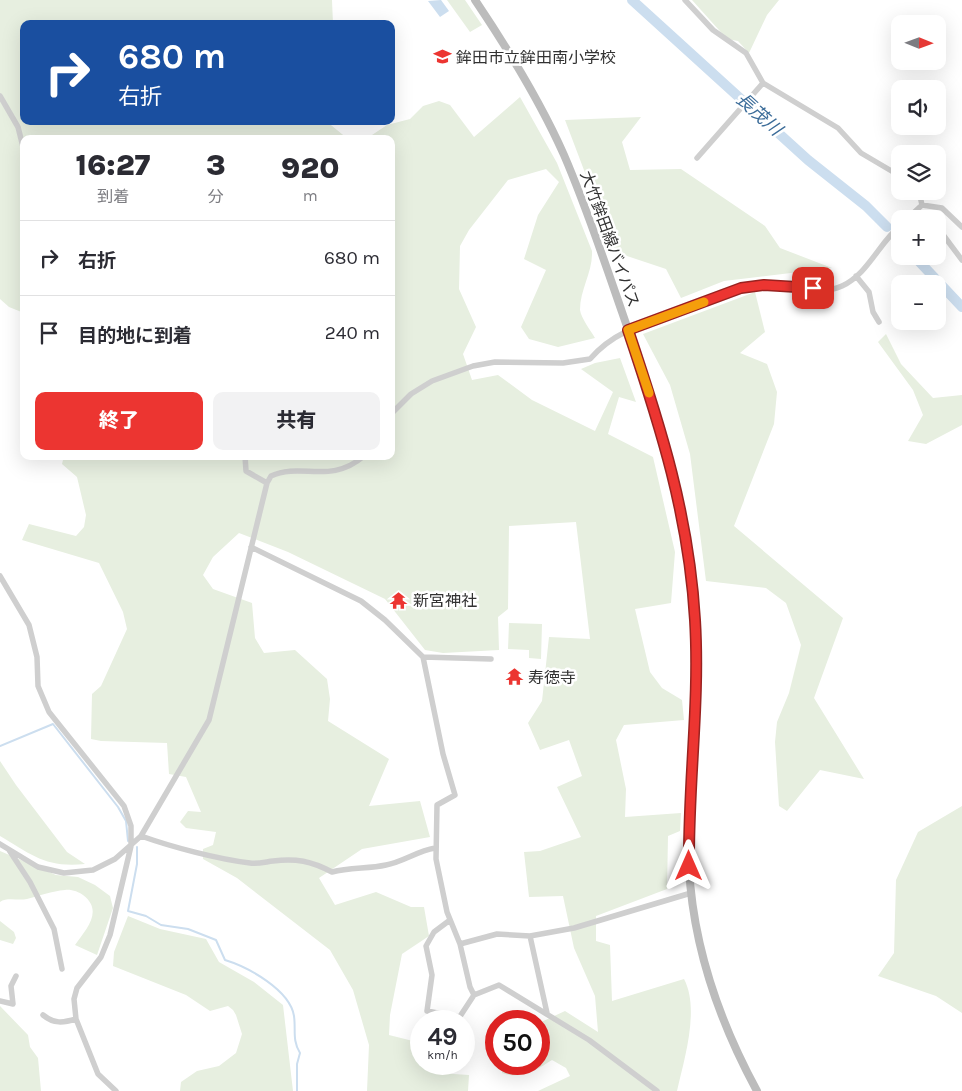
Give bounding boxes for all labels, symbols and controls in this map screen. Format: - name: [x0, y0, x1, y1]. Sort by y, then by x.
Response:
- north arrow: [891, 15, 946, 70]
- map controls: [891, 15, 946, 330]
- text: 680 m: [118, 36, 226, 77]
- icon: right: [35, 40, 100, 105]
- school or university icon: 鉾田市立鉾田南小学校: [432, 47, 452, 67]
- place label: 鉾田市立鉾田南小学校: [456, 48, 616, 67]
- button: sound: [891, 80, 946, 135]
- text: 右折: [118, 84, 162, 110]
- water label: 長茂川: [732, 88, 788, 142]
- button: layers: [891, 145, 946, 200]
- text: 16:27: [76, 147, 150, 183]
- text: 3: [206, 147, 226, 183]
- text: 920: [281, 150, 339, 186]
- street label: 大竹鉾田線バイパス: [577, 168, 643, 310]
- text: m: [303, 186, 318, 205]
- text: 到着: [97, 187, 129, 206]
- text: 分: [208, 187, 224, 206]
- button: +: [891, 210, 946, 265]
- icon: right: [35, 244, 63, 272]
- text: 680 m: [324, 247, 380, 269]
- text: 右折: [78, 250, 116, 272]
- pin: [792, 267, 834, 309]
- icon: arrive: [799, 274, 827, 302]
- button: −: [891, 275, 946, 330]
- icon: arrive: [35, 319, 63, 347]
- text: 240 m: [325, 322, 380, 344]
- text: 目的地に到着: [78, 325, 192, 347]
- button: 終了: [35, 392, 203, 450]
- button: 共有: [213, 392, 380, 450]
- temple icon: 新宮神社: [389, 590, 409, 610]
- place label: 新宮神社: [413, 591, 477, 610]
- temple icon: 寿徳寺: [504, 667, 524, 687]
- place label: 寿徳寺: [528, 668, 576, 687]
- position arrow: [662, 839, 714, 891]
- speed limit sign: 50: [485, 1010, 550, 1075]
- text: 49: [427, 1022, 458, 1051]
- text: km/h: [427, 1048, 458, 1062]

